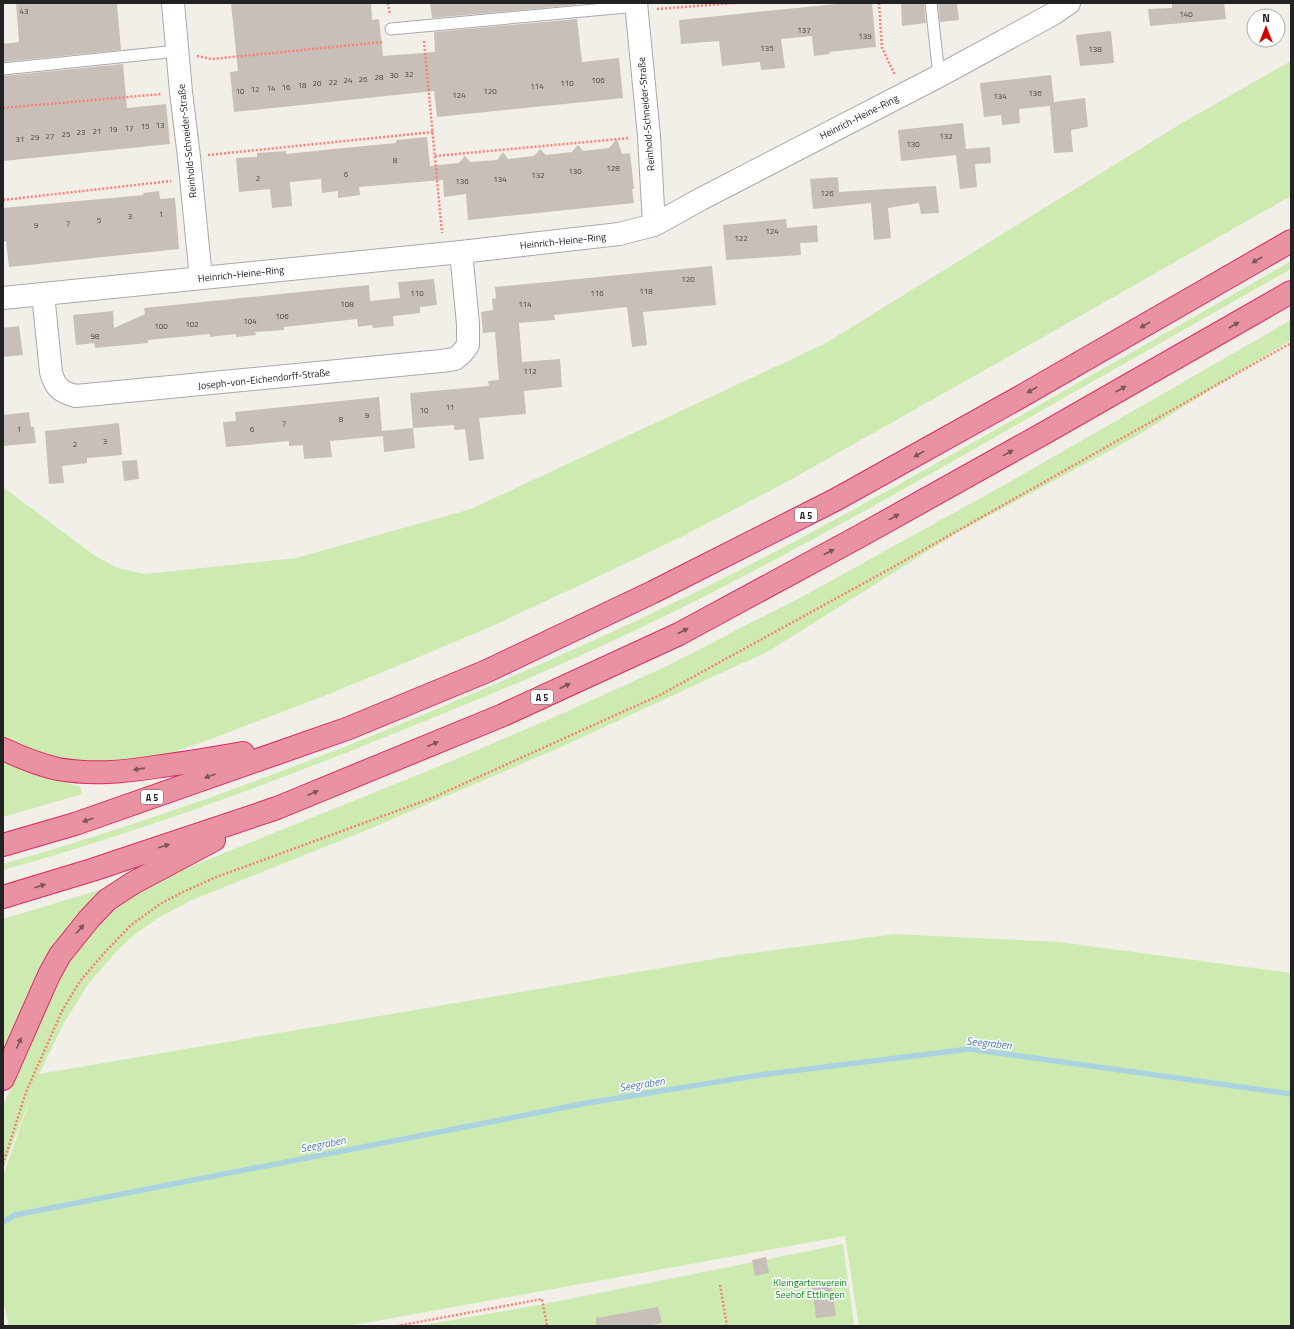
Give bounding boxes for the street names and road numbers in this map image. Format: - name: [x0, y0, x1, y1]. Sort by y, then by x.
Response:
- street label: Reinhold-Schneider-Straße: [634, 56, 658, 172]
- street label: Reinhold-Schneider-Straße: [174, 83, 200, 199]
- street label: Heinrich-Heine-Ring: [817, 91, 901, 143]
- street label: Heinrich-Heine-Ring: [519, 229, 607, 253]
- street label: Heinrich-Heine-Ring: [197, 262, 285, 286]
- street label: Joseph-von-Eichendorff-Straße: [197, 365, 331, 393]
- road number: A 5: [795, 508, 817, 522]
- road number: A 5: [531, 690, 553, 704]
- road number: A 5: [141, 790, 163, 804]

